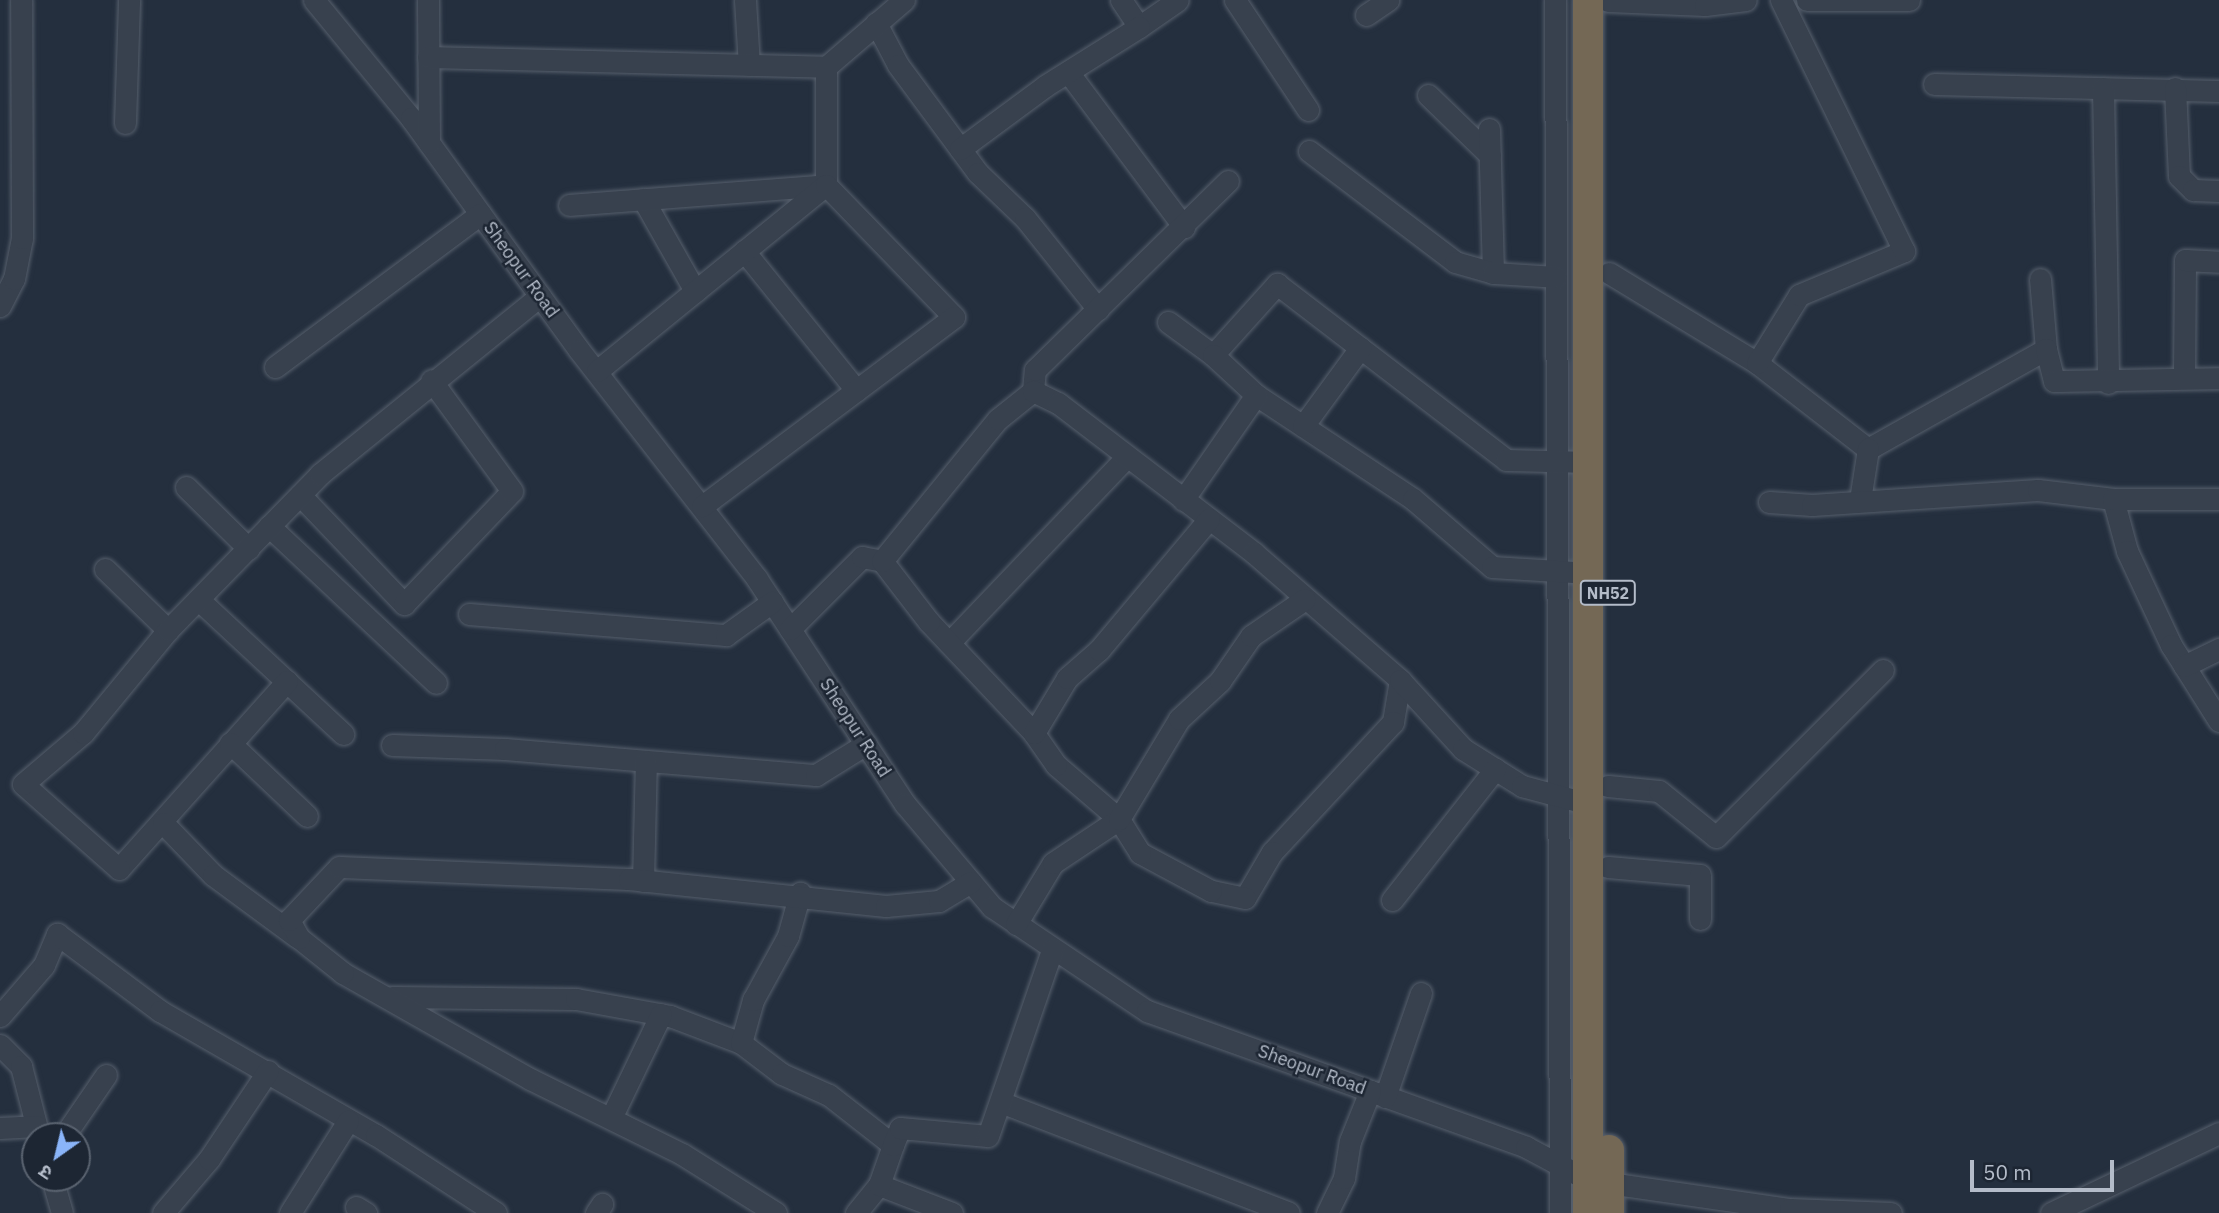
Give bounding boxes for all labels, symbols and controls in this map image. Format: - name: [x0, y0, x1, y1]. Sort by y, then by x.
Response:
- street label: Sheopur Road: [479, 218, 563, 322]
- road number: NH52: [1578, 580, 1638, 606]
- street label: Sheopur Road: [815, 675, 895, 781]
- street label: Sheopur Road: [1255, 1040, 1369, 1100]
- north arrow: [21, 1122, 91, 1192]
- scale bar: [1974, 1146, 2118, 1190]
- text: 50 m: [1983, 1158, 2032, 1186]
- text: उ: [34, 1160, 57, 1186]

